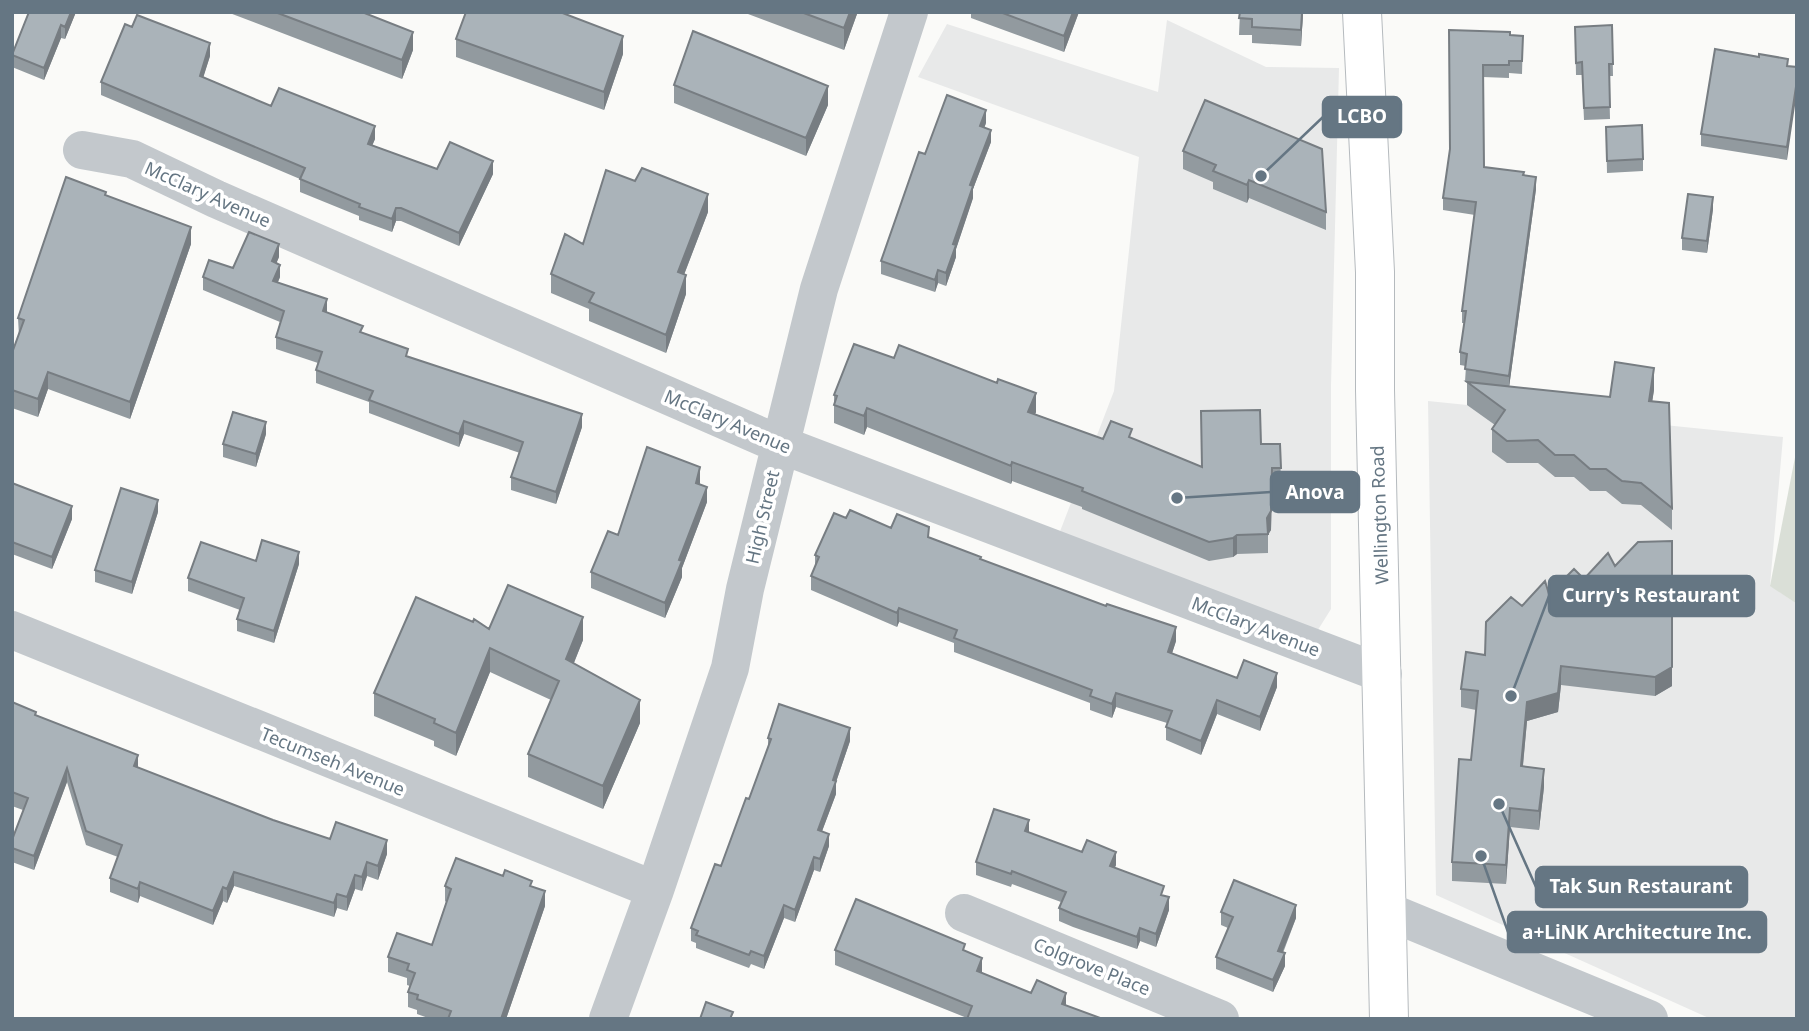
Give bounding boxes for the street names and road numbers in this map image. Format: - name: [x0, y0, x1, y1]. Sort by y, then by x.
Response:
- street label: McClary Avenue: [141, 155, 275, 233]
- street label: McClary Avenue: [661, 383, 795, 459]
- street label: Wellington Road: [1365, 445, 1393, 585]
- street label: High Street: [740, 467, 785, 566]
- street label: McClary Avenue: [1188, 591, 1324, 661]
- street label: Tecumseh Avenue: [257, 721, 409, 801]
- street label: Colgrove Place: [1030, 932, 1154, 1000]

